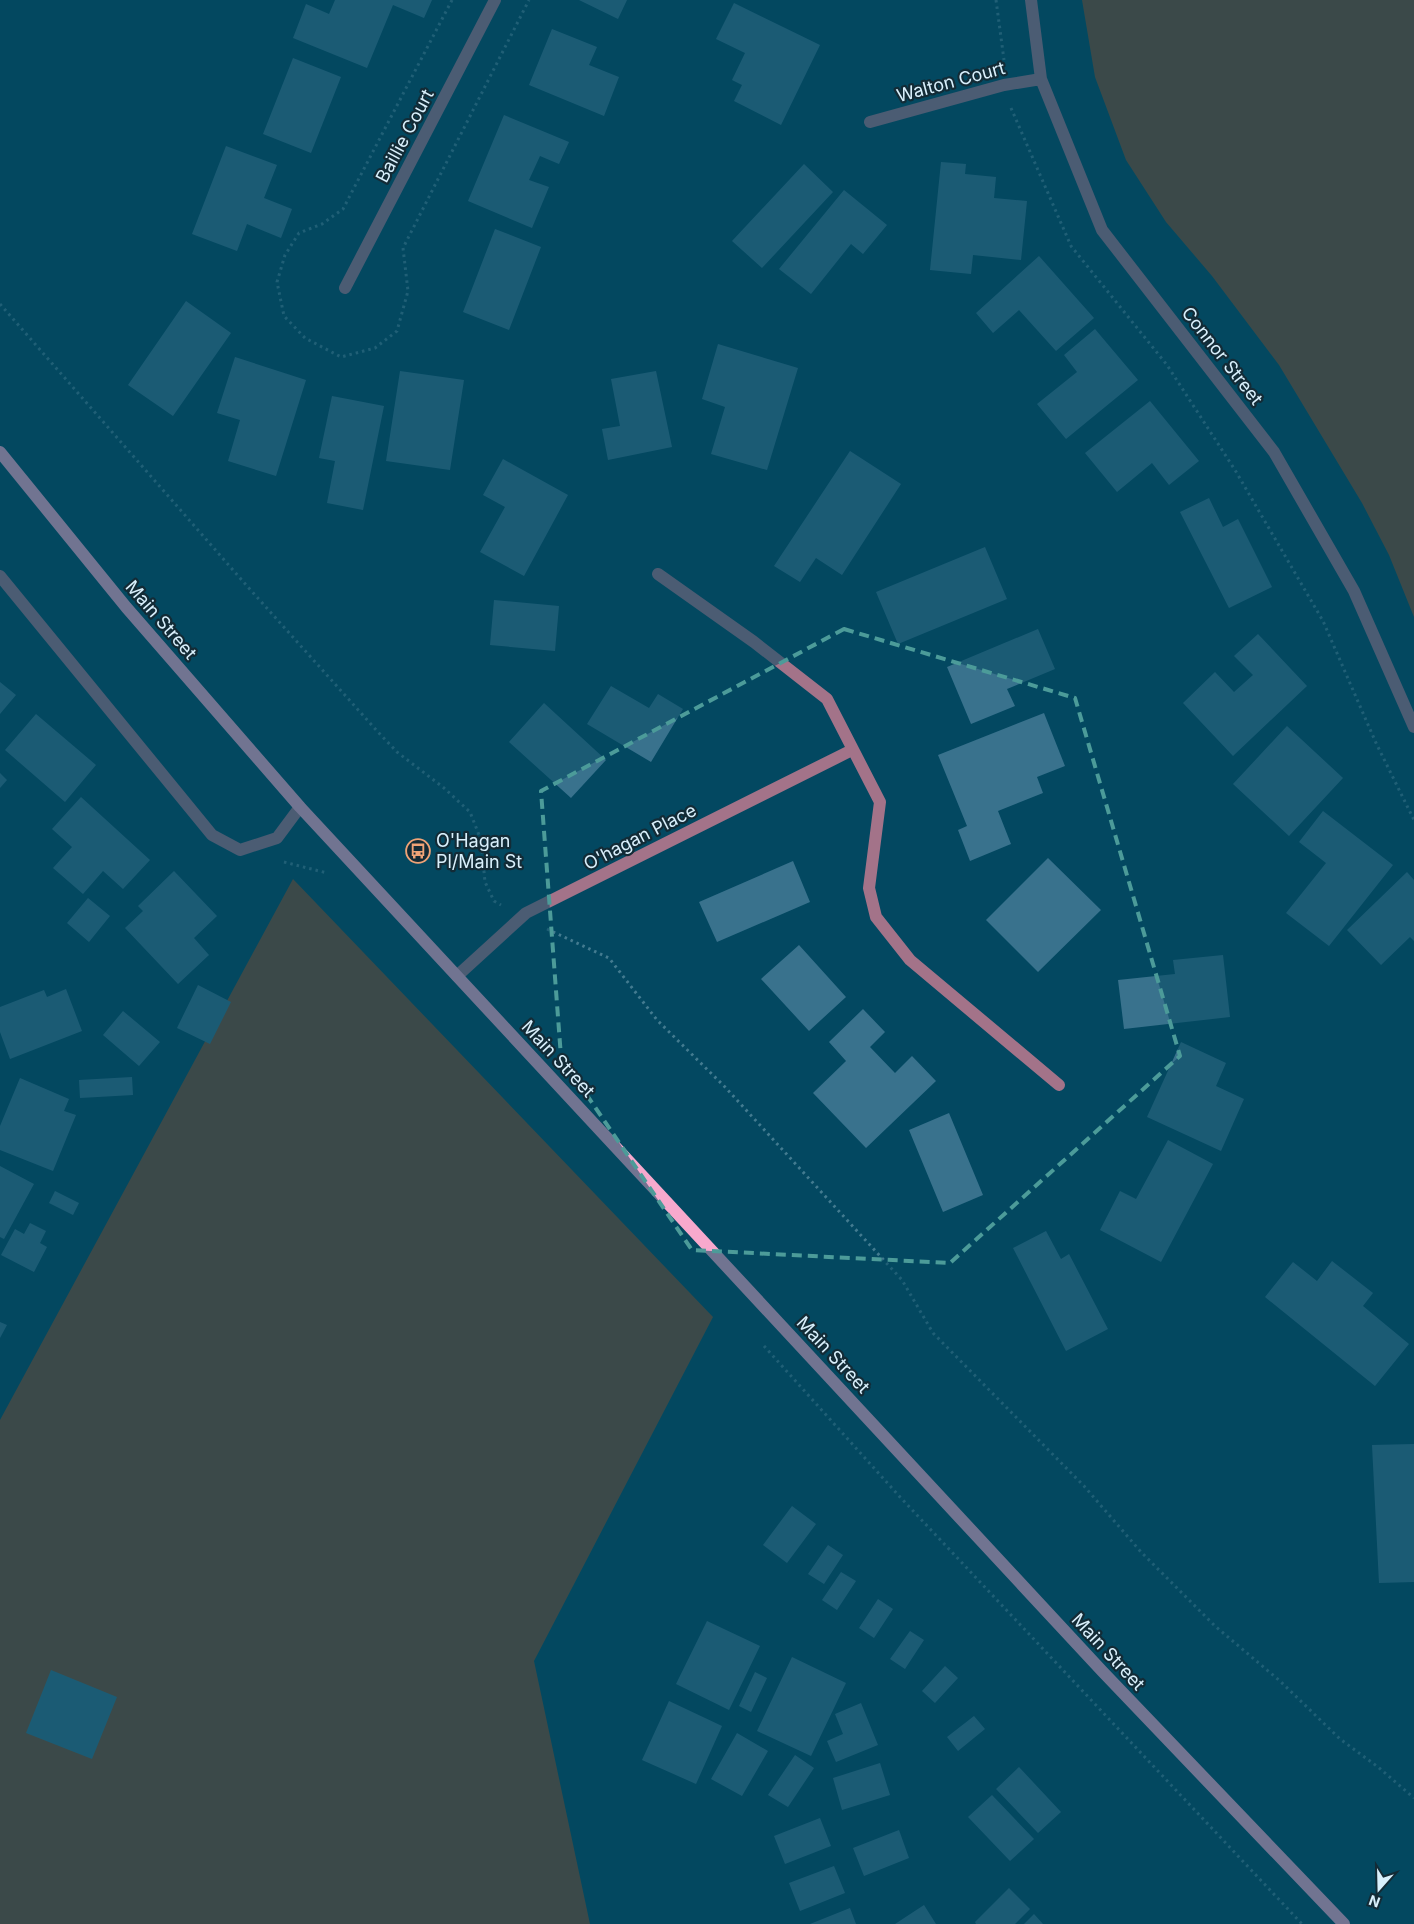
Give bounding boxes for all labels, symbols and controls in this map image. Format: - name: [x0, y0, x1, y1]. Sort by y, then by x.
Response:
- street label: Walton Court: [894, 57, 1007, 106]
- street label: Baillie Court: [371, 86, 438, 186]
- street label: Connor Street: [1178, 302, 1267, 409]
- street label: Main Street: [122, 576, 201, 663]
- street label: O'hagan Place: [580, 799, 700, 874]
- place label: O'Hagan Pl/Main St: [436, 830, 522, 872]
- bus stop icon: O'Hagan Pl/Main St: [405, 838, 431, 864]
- street label: Main Street: [518, 1016, 599, 1101]
- street label: Main Street: [793, 1312, 874, 1397]
- street label: Main Street: [1068, 1609, 1149, 1694]
- north arrow: [1354, 1864, 1404, 1914]
- text: N: [1366, 1892, 1382, 1911]

